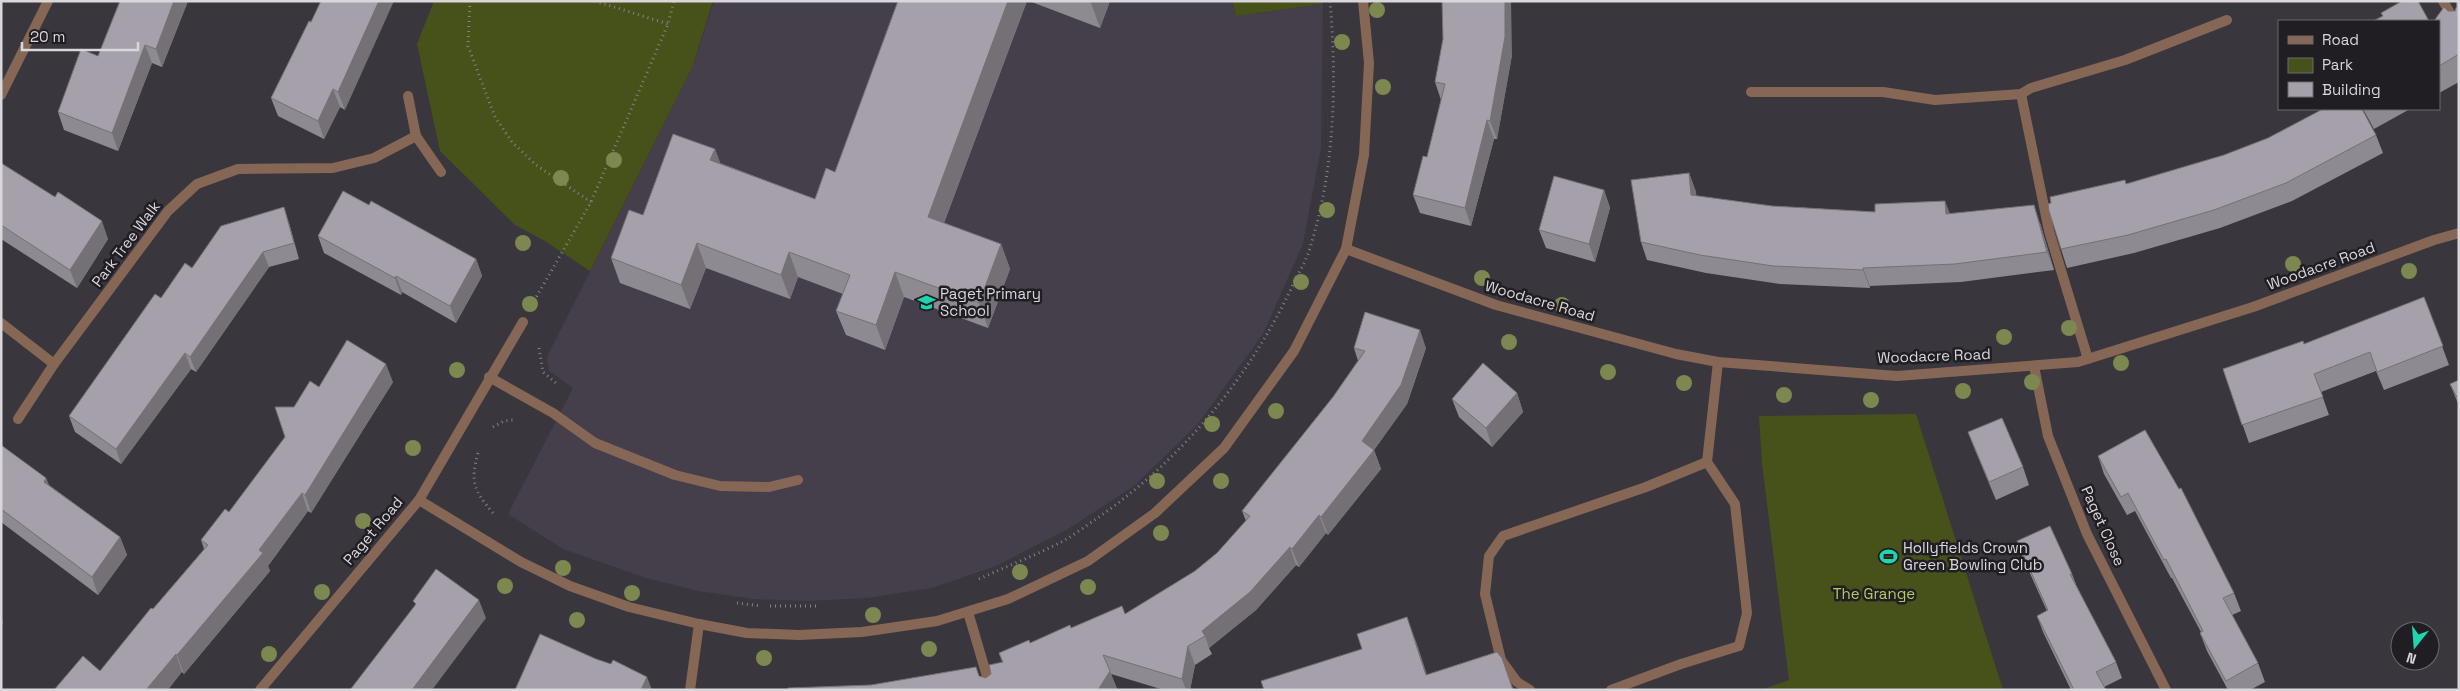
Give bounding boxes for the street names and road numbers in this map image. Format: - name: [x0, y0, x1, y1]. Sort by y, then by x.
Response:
- street label: Park Tree Walk: [87, 197, 164, 290]
- street label: Woodacre Road: [2264, 237, 2377, 294]
- street label: Woodacre Road: [1483, 276, 1597, 325]
- street label: Woodacre Road: [1877, 344, 1991, 367]
- street label: Paget Close: [2077, 483, 2130, 569]
- street label: Paget Road: [339, 493, 407, 569]

